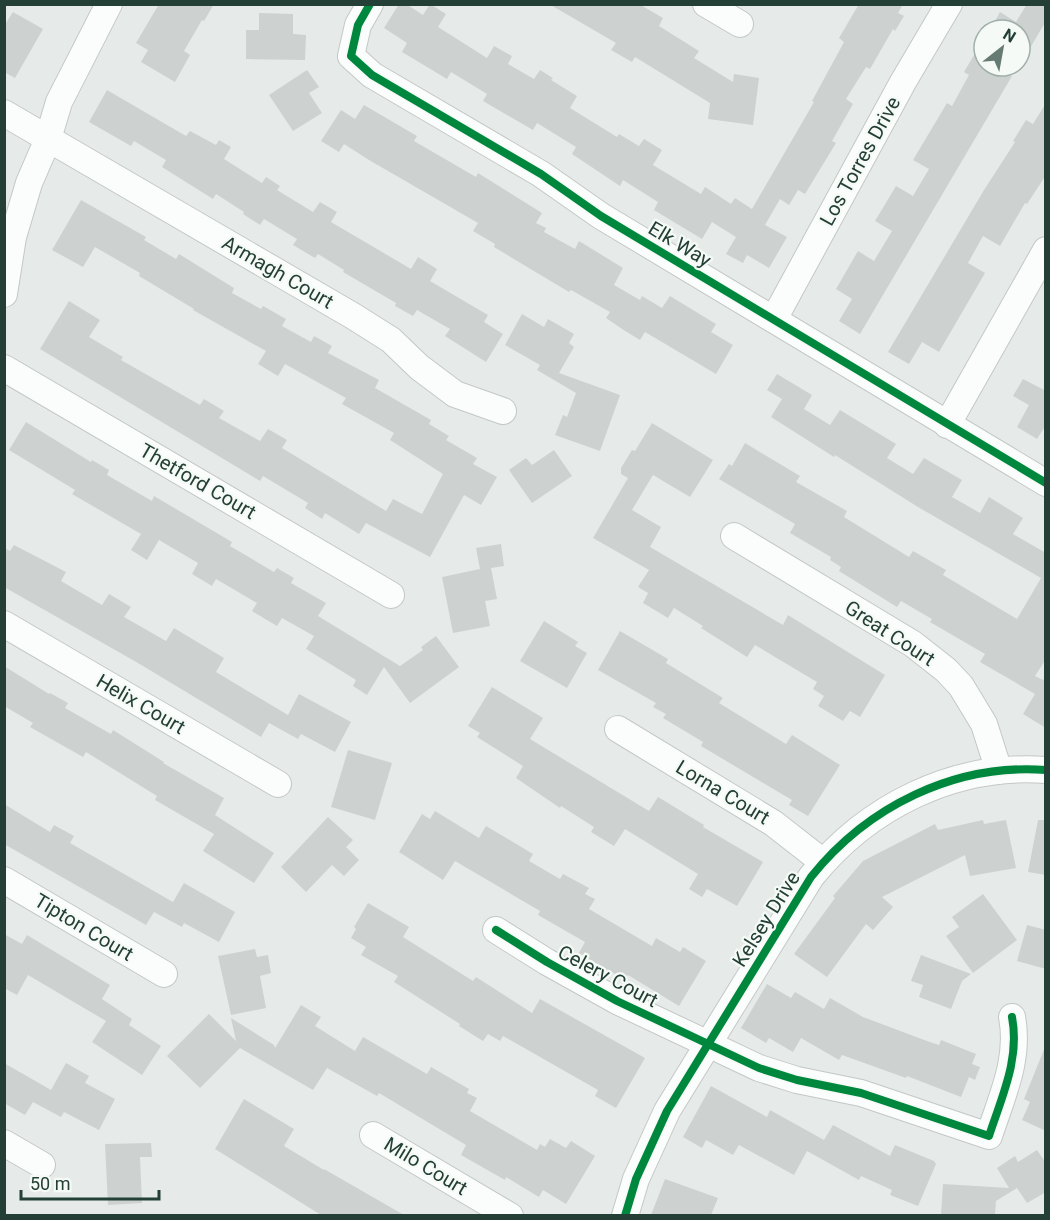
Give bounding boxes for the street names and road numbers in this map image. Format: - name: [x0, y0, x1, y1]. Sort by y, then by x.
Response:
- street label: Los Torres Drive: [815, 92, 905, 230]
- street label: Elk Way: [644, 216, 716, 272]
- street label: Armagh Court: [218, 230, 338, 314]
- street label: Thetford Court: [135, 438, 261, 524]
- street label: Great Court: [840, 595, 940, 671]
- street label: Helix Court: [92, 669, 190, 739]
- street label: Lorna Court: [672, 755, 774, 829]
- street label: Kelsey Drive: [727, 867, 805, 971]
- street label: Tipton Court: [30, 888, 138, 966]
- street label: Celery Court: [554, 940, 662, 1012]
- street label: Milo Court: [380, 1132, 472, 1200]

